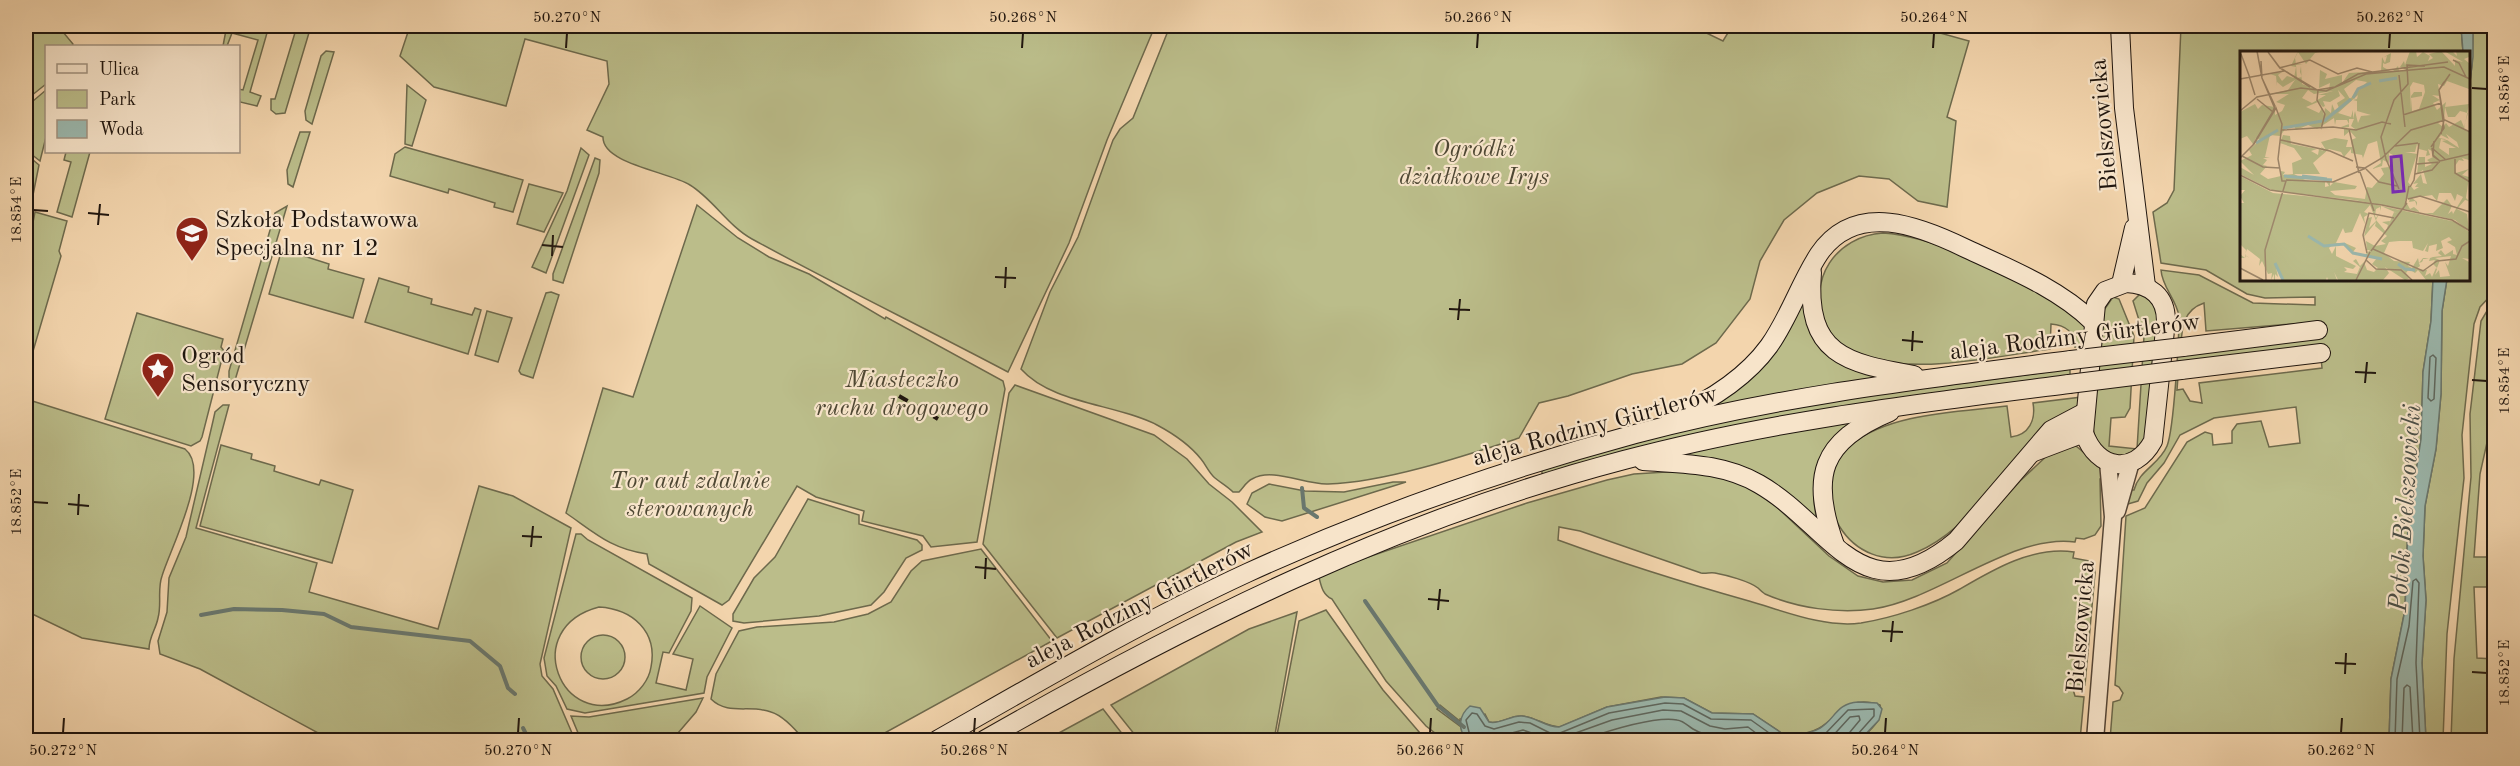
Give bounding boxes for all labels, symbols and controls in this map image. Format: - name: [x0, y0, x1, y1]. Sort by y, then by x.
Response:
- text: 50.270°N: [533, 11, 601, 26]
- text: 50.268°N: [989, 11, 1057, 26]
- text: 50.266°N: [1444, 11, 1512, 26]
- text: 50.264°N: [1900, 11, 1968, 26]
- text: 50.262°N: [2356, 11, 2424, 26]
- legend: [45, 45, 240, 153]
- inset map: [2240, 51, 2469, 280]
- text: 18.856°E: [2498, 56, 2513, 122]
- street label: Bielszowicka: [2087, 57, 2123, 192]
- text: Ulica: [99, 61, 140, 79]
- text: Park: [99, 91, 136, 109]
- text: Woda: [99, 121, 144, 139]
- park label: Ogródki działkowe Irys: [1399, 138, 1549, 190]
- text: 18.854°E: [10, 177, 25, 243]
- place label: Szkoła Podstawowa Specjalna nr 12: [215, 209, 418, 261]
- school or university icon: Szkoła Podstawowa Specjalna nr 12: [174, 215, 210, 262]
- street label: aleja Rodziny Gürtlerów: [1948, 311, 2202, 365]
- place label: Ogród Sensoryczny: [181, 345, 311, 397]
- text: 18.854°E: [2498, 348, 2513, 414]
- place icon: Ogród Sensoryczny: [140, 351, 176, 398]
- park label: Miasteczko ruchu drogowego: [815, 369, 989, 421]
- street label: aleja Rodziny Gürtlerów: [1470, 383, 1721, 471]
- water label: Potok Bielszowicki: [2386, 403, 2426, 614]
- text: 18.852°E: [10, 469, 25, 535]
- park label: Tor aut zdalnie sterowanych: [610, 470, 770, 522]
- street label: aleja Rodziny Gürtlerów: [1022, 538, 1258, 674]
- street label: Bielszowicka: [2064, 560, 2100, 694]
- text: 18.852°E: [2498, 640, 2513, 706]
- text: 50.272°N: [29, 744, 97, 759]
- text: 50.270°N: [484, 744, 552, 759]
- text: 50.268°N: [940, 744, 1008, 759]
- text: 50.266°N: [1396, 744, 1464, 759]
- text: 50.264°N: [1851, 744, 1919, 759]
- text: 50.262°N: [2307, 744, 2375, 759]

